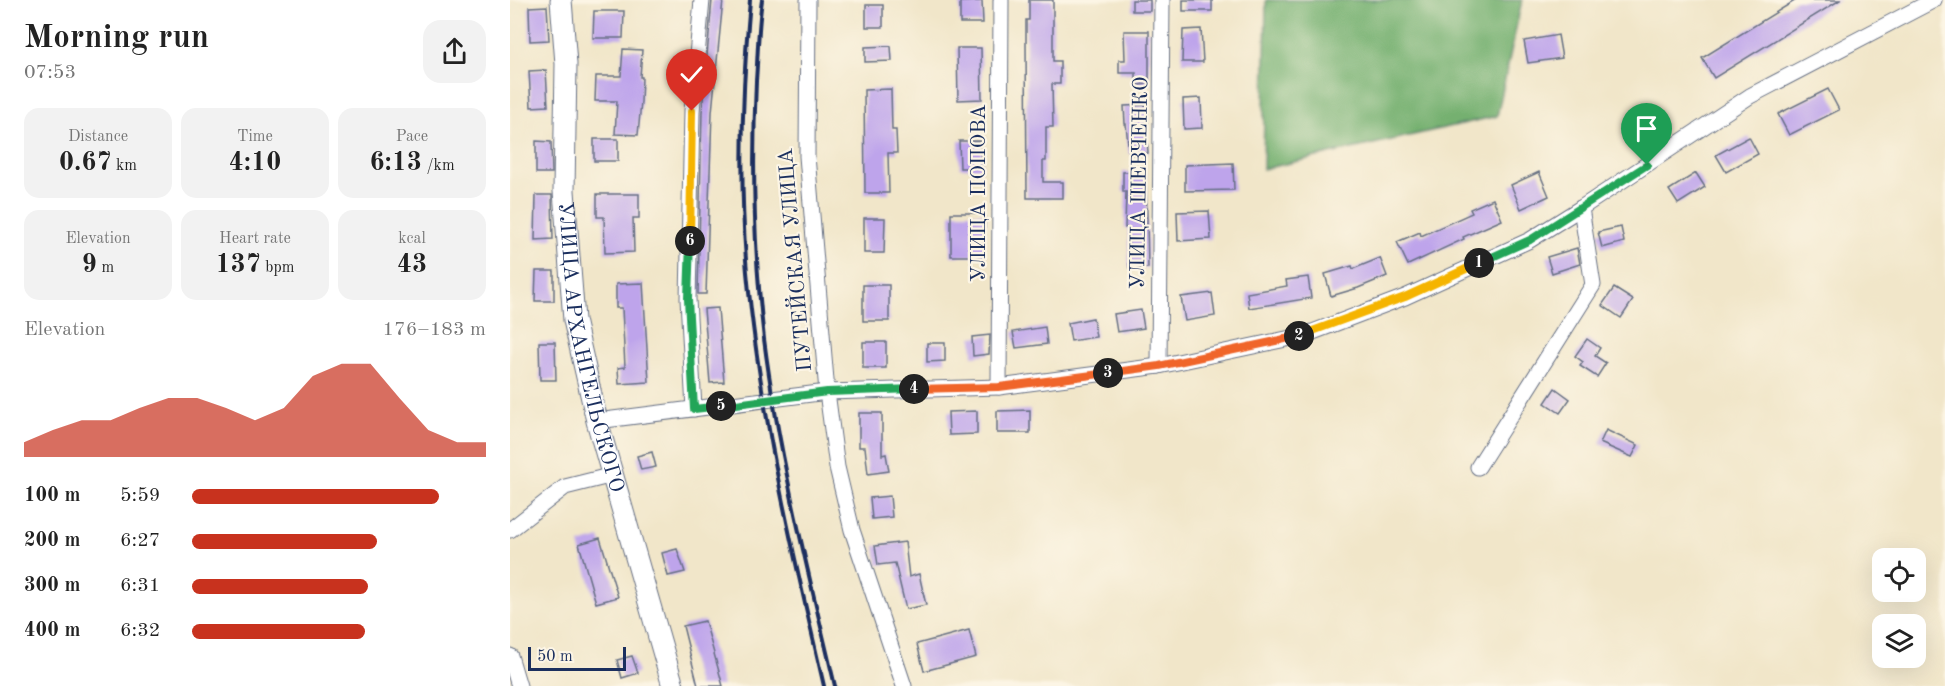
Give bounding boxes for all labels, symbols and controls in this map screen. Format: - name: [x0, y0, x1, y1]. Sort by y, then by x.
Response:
- button: share: [423, 20, 486, 83]
- text: Morning run: [24, 22, 209, 55]
- pin: [666, 49, 717, 111]
- icon: check: [675, 58, 708, 91]
- text: 07:53: [24, 63, 76, 83]
- street label: УЛИЦА ШЕВЧЕНКО: [1128, 76, 1152, 290]
- pin: [1621, 103, 1672, 165]
- street label: УЛИЦА ПОПОВА: [969, 104, 990, 282]
- icon: arrive: [1630, 112, 1663, 145]
- text: Distance: [68, 129, 128, 145]
- text: Time: [237, 129, 273, 145]
- text: Pace: [396, 129, 428, 145]
- street label: ПУТЕЙСКАЯ УЛИЦА: [771, 147, 816, 373]
- text: 0.67: [59, 150, 112, 176]
- text: 4:10: [229, 150, 281, 176]
- text: 6:13: [369, 150, 422, 176]
- text: km: [112, 158, 137, 174]
- text: /km: [422, 158, 455, 174]
- street label: УЛИЦА АРХАНГЕЛЬСКОГО: [554, 201, 627, 495]
- pin: 6: [675, 226, 705, 256]
- text: Elevation: [65, 231, 131, 247]
- text: Heart rate: [219, 231, 291, 247]
- text: kcal: [398, 231, 426, 247]
- text: 6: [685, 233, 695, 249]
- pin: 1: [1464, 248, 1494, 278]
- text: 9: [82, 252, 97, 278]
- text: 137: [216, 252, 261, 278]
- text: 43: [397, 252, 427, 278]
- text: 1: [1474, 255, 1484, 271]
- text: m: [97, 260, 114, 276]
- text: bpm: [261, 260, 294, 276]
- text: Elevation: [24, 320, 105, 340]
- text: 176–183 m: [383, 320, 486, 340]
- pin: 2: [1284, 321, 1314, 351]
- text: 2: [1294, 328, 1304, 344]
- pin: 3: [1093, 358, 1123, 388]
- text: 3: [1103, 365, 1113, 381]
- pin: 4: [899, 374, 929, 404]
- text: 4: [909, 381, 919, 397]
- pin: 5: [706, 391, 736, 421]
- text: 5: [716, 398, 726, 414]
- text: 100 m: [24, 486, 80, 506]
- text: 5:59: [120, 486, 160, 506]
- text: 200 m: [24, 531, 80, 551]
- text: 6:27: [120, 531, 160, 551]
- map controls: [1872, 548, 1926, 668]
- button: locate: [1872, 548, 1926, 602]
- text: 300 m: [24, 576, 80, 596]
- text: 6:31: [120, 576, 160, 596]
- button: layers: [1872, 614, 1926, 668]
- text: 400 m: [24, 621, 80, 641]
- text: 6:32: [120, 621, 160, 641]
- scale bar: [528, 644, 626, 672]
- text: 50 m: [537, 649, 573, 665]

